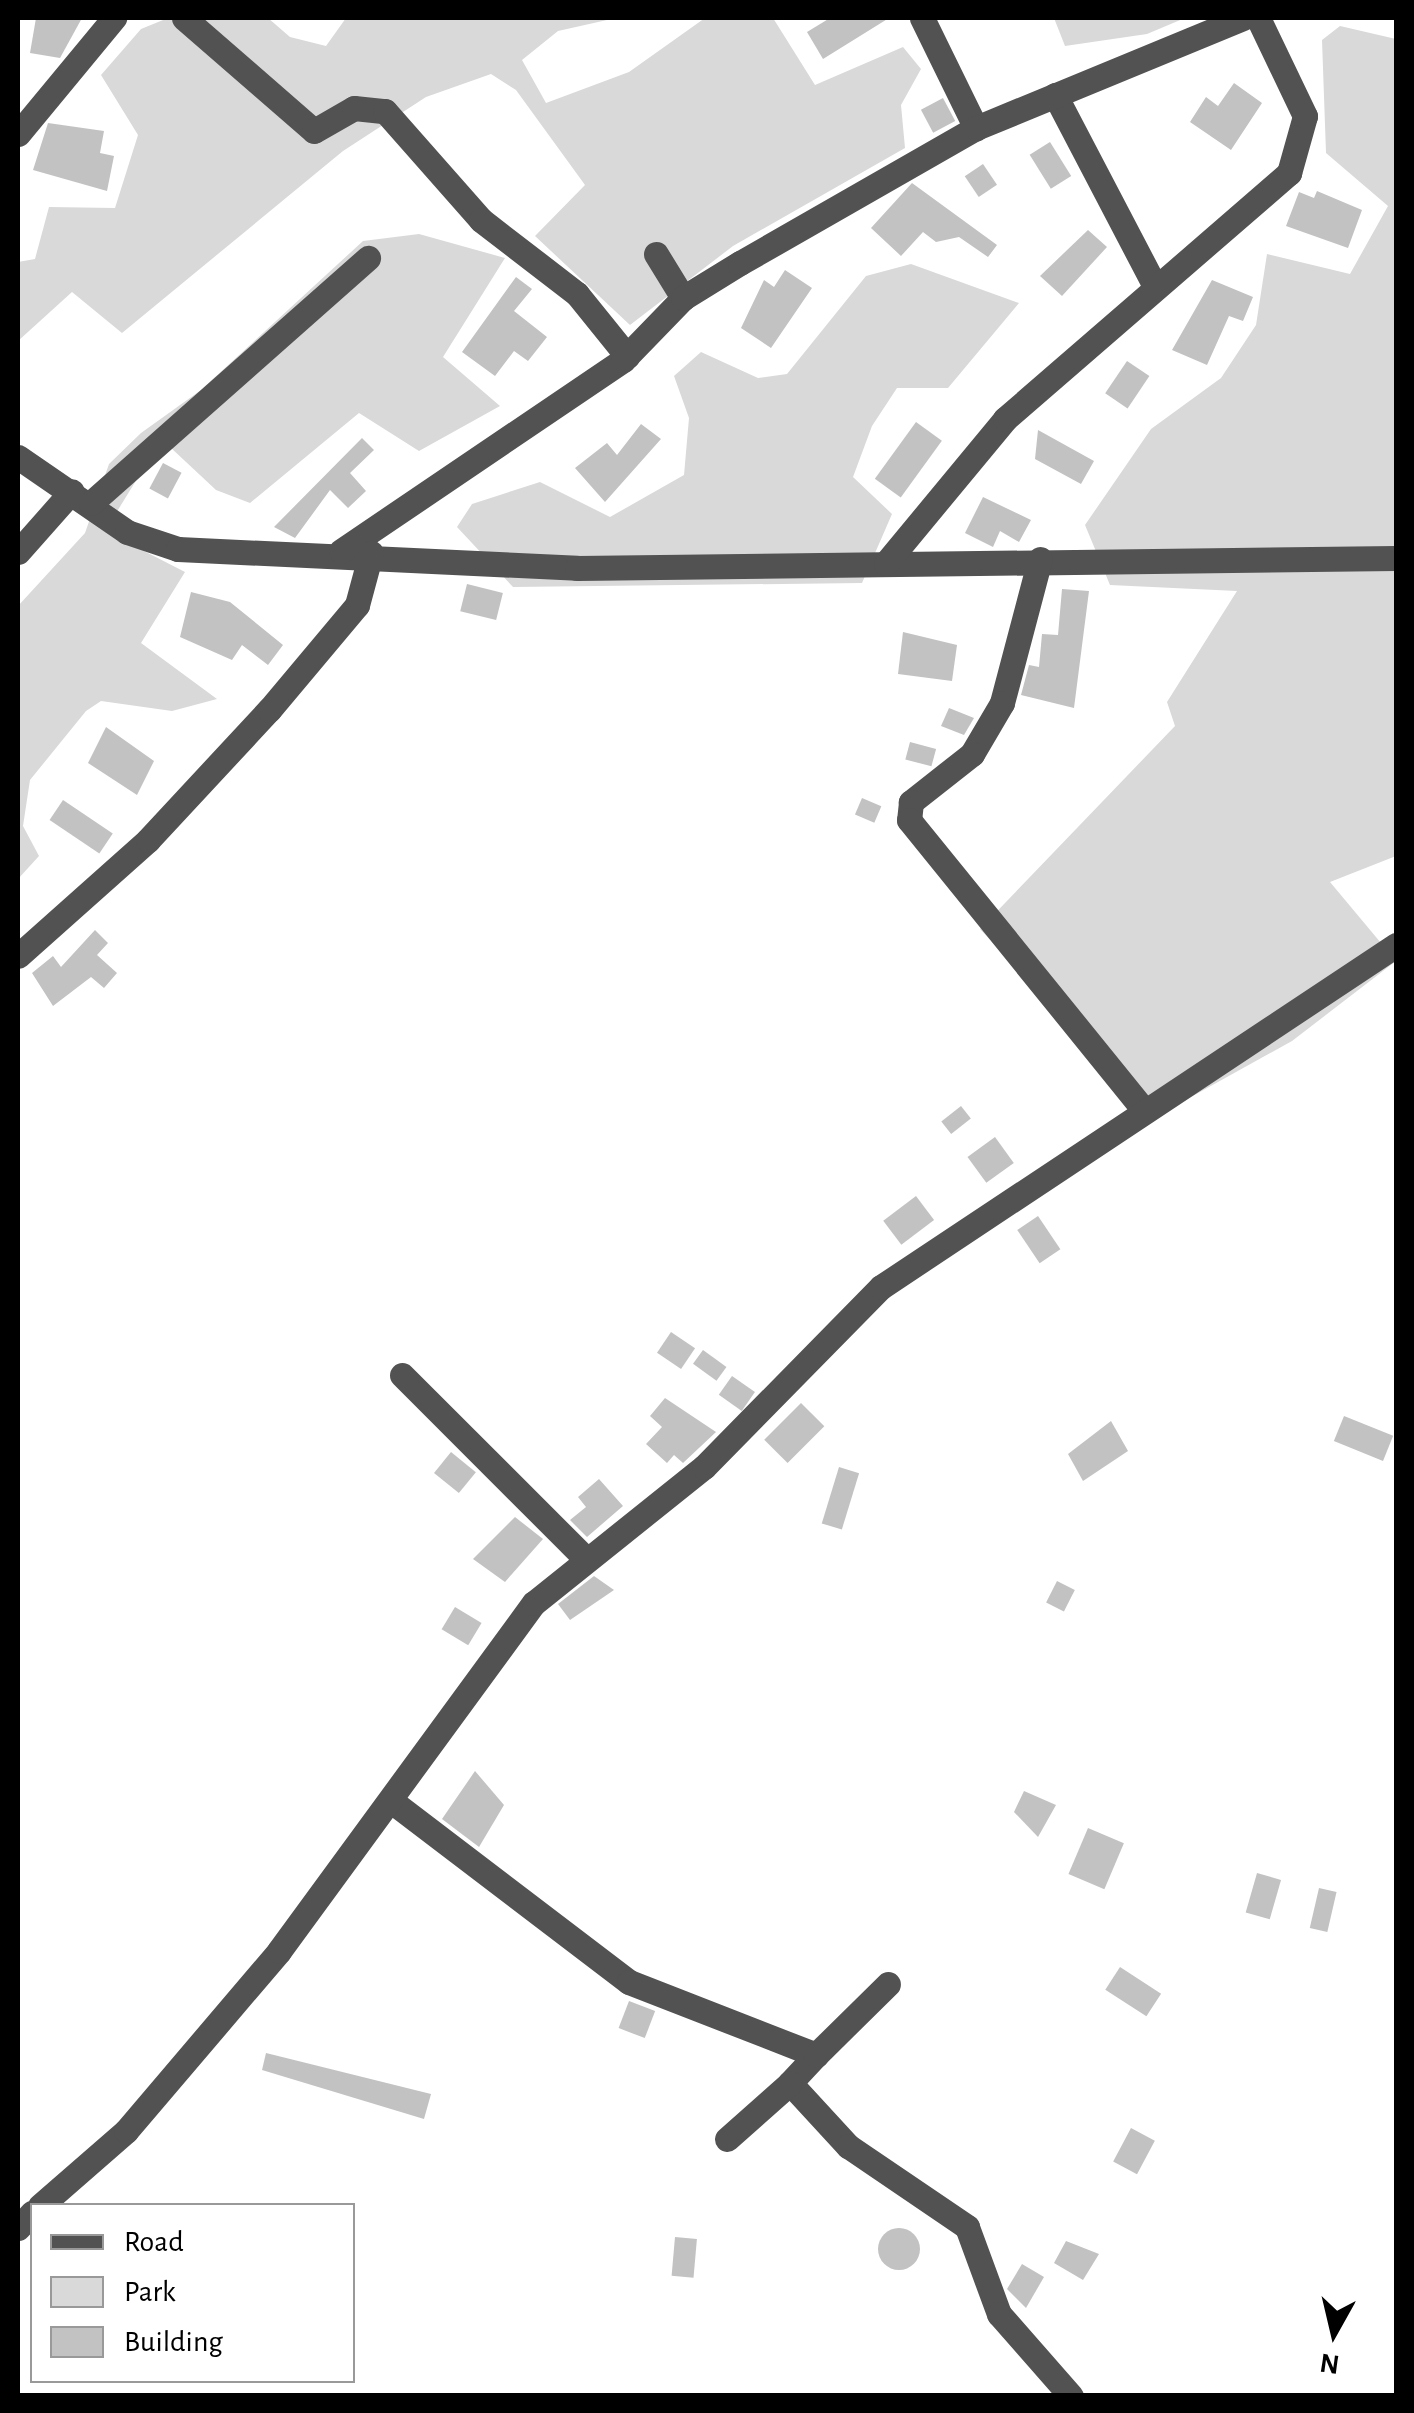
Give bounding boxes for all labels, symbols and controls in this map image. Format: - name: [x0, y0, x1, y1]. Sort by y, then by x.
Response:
- legend: [30, 2203, 355, 2383]
- text: Road: [124, 2227, 184, 2257]
- text: Park: [124, 2277, 176, 2307]
- north arrow: [1284, 2283, 1384, 2383]
- text: Building: [124, 2327, 223, 2357]
- text: N: [1318, 2347, 1341, 2378]

